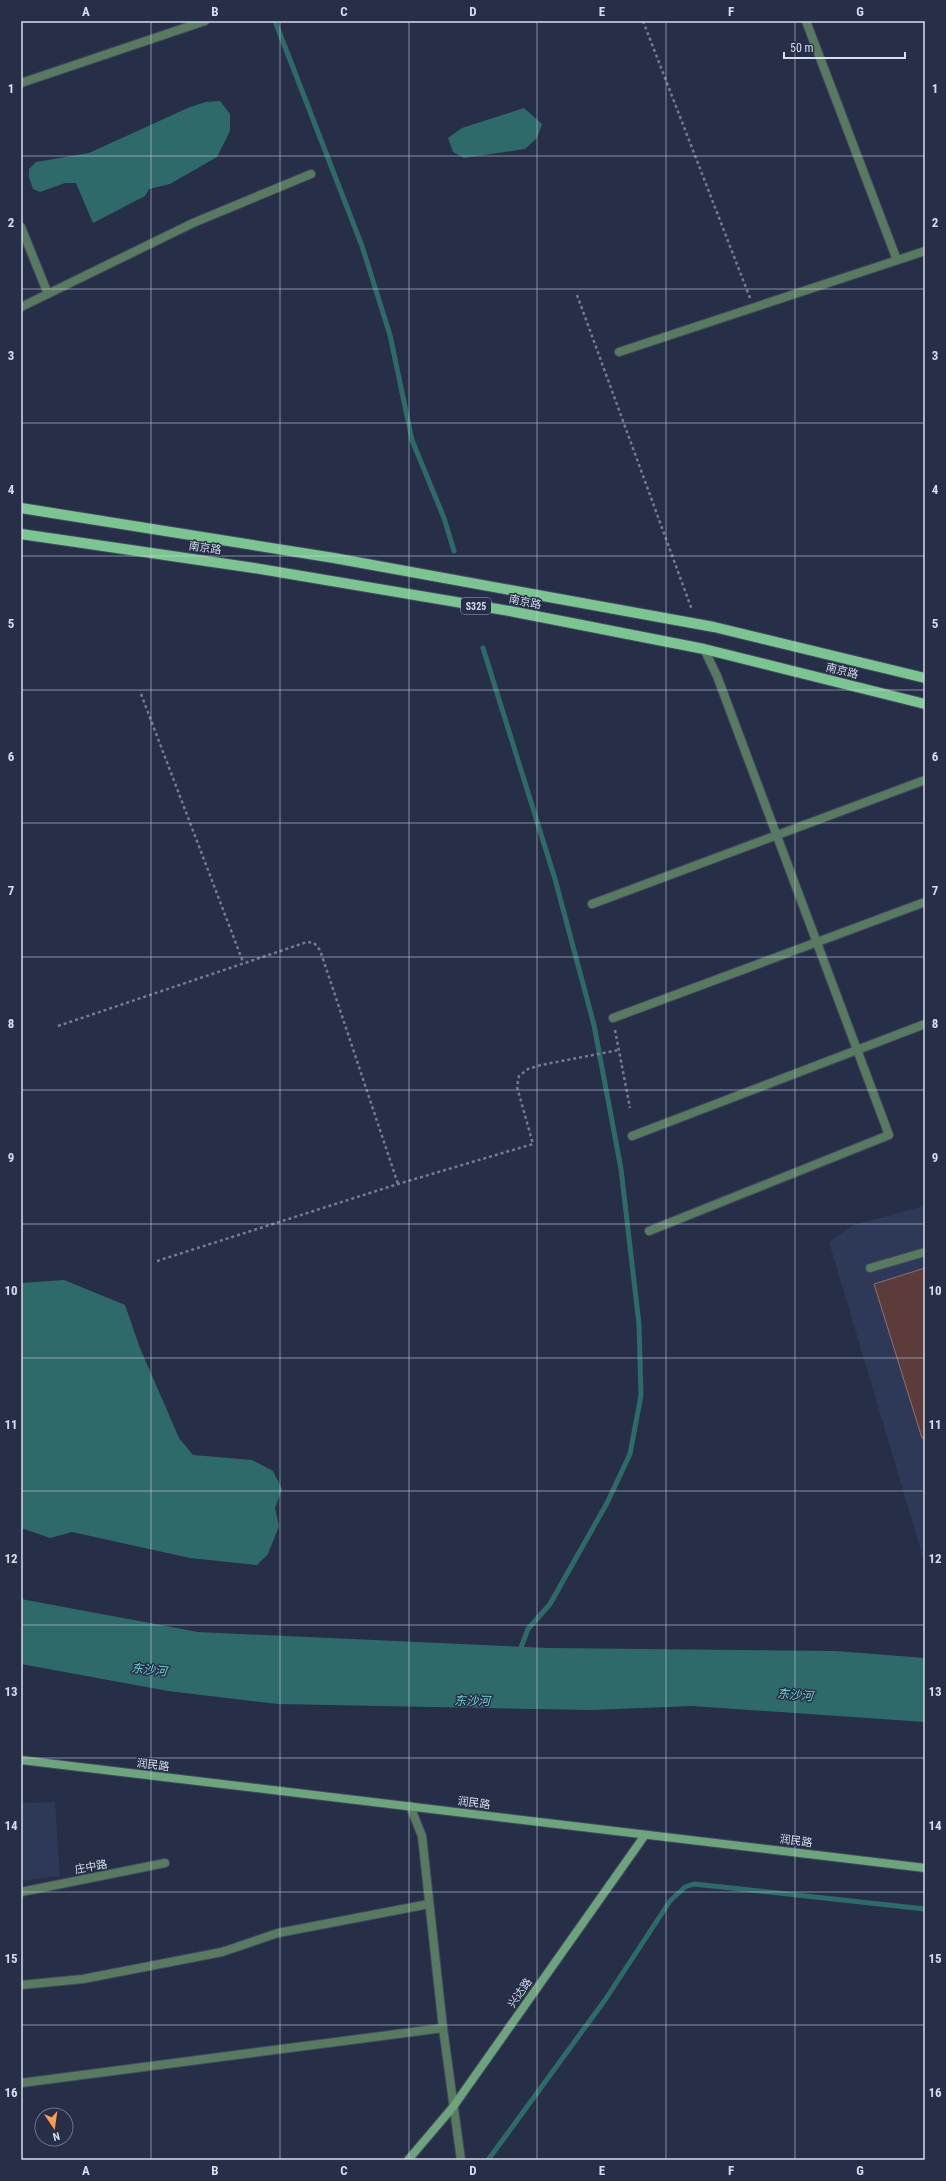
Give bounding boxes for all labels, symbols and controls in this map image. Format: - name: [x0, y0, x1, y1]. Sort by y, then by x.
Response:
- text: A: [82, 4, 90, 19]
- text: B: [211, 4, 219, 19]
- text: C: [340, 4, 348, 19]
- text: D: [469, 4, 477, 19]
- text: E: [599, 4, 606, 19]
- text: F: [728, 4, 734, 19]
- text: G: [856, 4, 864, 19]
- scale bar: [784, 34, 905, 60]
- text: 50 m: [790, 41, 814, 55]
- text: 1: [8, 81, 14, 96]
- text: 1: [932, 81, 938, 96]
- text: 2: [8, 215, 15, 230]
- text: 2: [932, 215, 939, 230]
- text: 3: [8, 348, 14, 363]
- text: 3: [932, 348, 938, 363]
- text: 4: [8, 482, 15, 497]
- text: 4: [932, 482, 939, 497]
- street label: 南京路: [188, 539, 222, 557]
- street label: 南京路: [508, 592, 542, 612]
- road number: S325: [461, 598, 491, 614]
- text: 5: [8, 616, 15, 631]
- text: 5: [932, 616, 939, 631]
- street label: 南京路: [824, 661, 860, 681]
- text: 6: [8, 749, 15, 764]
- text: 6: [932, 749, 939, 764]
- text: 7: [8, 883, 15, 898]
- text: 7: [932, 883, 939, 898]
- text: 8: [8, 1016, 14, 1031]
- text: 8: [932, 1016, 938, 1031]
- text: 9: [8, 1150, 14, 1165]
- text: 9: [932, 1150, 938, 1165]
- text: 10: [4, 1283, 18, 1298]
- text: 10: [928, 1283, 942, 1298]
- text: 11: [4, 1417, 18, 1432]
- text: 11: [928, 1417, 942, 1432]
- text: 12: [4, 1551, 18, 1566]
- text: 12: [928, 1551, 942, 1566]
- water label: 东沙河: [130, 1661, 170, 1679]
- text: 13: [4, 1684, 18, 1699]
- text: 13: [928, 1684, 942, 1699]
- water label: 东沙河: [776, 1686, 816, 1704]
- water label: 东沙河: [454, 1694, 492, 1708]
- street label: 润民路: [136, 1757, 170, 1773]
- street label: 润民路: [457, 1795, 491, 1811]
- text: 14: [4, 1818, 18, 1833]
- text: 14: [928, 1818, 942, 1833]
- street label: 润民路: [779, 1833, 813, 1849]
- street label: 庄中路: [74, 1857, 108, 1877]
- text: 15: [4, 1951, 18, 1966]
- text: 15: [928, 1951, 942, 1966]
- street label: 兴达路: [505, 1976, 535, 2010]
- text: 16: [4, 2085, 18, 2100]
- text: 16: [928, 2085, 942, 2100]
- north arrow: [34, 2107, 74, 2147]
- text: N: [51, 2129, 61, 2143]
- text: A: [82, 2163, 90, 2178]
- text: B: [211, 2163, 219, 2178]
- text: C: [340, 2163, 348, 2178]
- text: D: [469, 2163, 477, 2178]
- text: E: [599, 2163, 606, 2178]
- text: F: [728, 2163, 734, 2178]
- text: G: [856, 2163, 864, 2178]

